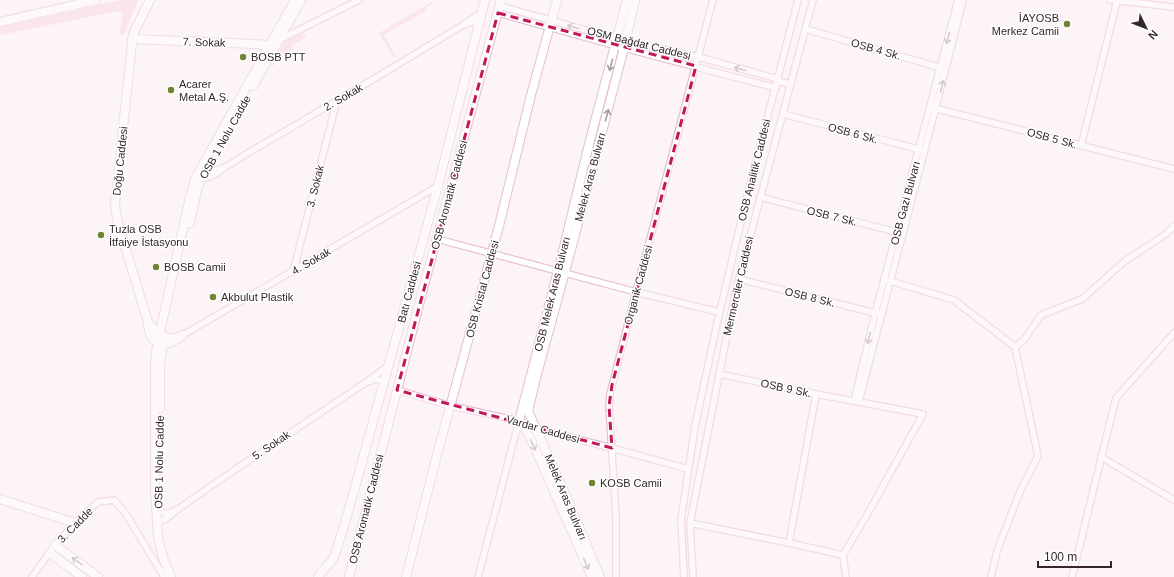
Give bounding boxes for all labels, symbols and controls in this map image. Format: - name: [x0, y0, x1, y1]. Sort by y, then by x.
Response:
- north arrow: [1126, 8, 1166, 48]
- place label: İAYOSB Merkez Camii: [992, 12, 1059, 37]
- marker: İAYOSB Merkez Camii: [1062, 19, 1072, 29]
- one-way arrow: [567, 23, 580, 30]
- street label: OSM Bağdat Caddesi: [586, 24, 692, 62]
- text: N: [1146, 28, 1160, 42]
- one-way arrow: [944, 31, 951, 44]
- street label: 7. Sokak: [182, 35, 226, 49]
- street label: OSB 4 Sk.: [850, 36, 902, 62]
- place label: BOSB PTT: [251, 51, 306, 63]
- marker: BOSB PTT: [238, 52, 248, 62]
- one-way arrow: [607, 58, 614, 71]
- one-way arrow: [734, 65, 747, 72]
- place label: Acarer Metal A.Ş.: [179, 78, 229, 103]
- one-way arrow: [939, 80, 946, 93]
- street label: 2. Sokak: [321, 81, 365, 113]
- marker: Acarer Metal A.Ş.: [166, 85, 176, 95]
- street label: OSB 1 Nolu Cadde: [197, 93, 253, 181]
- one-way arrow: [603, 109, 611, 122]
- street label: OSB Analitik Caddesi: [736, 118, 772, 222]
- street label: OSB 6 Sk.: [827, 121, 879, 145]
- street label: Doğu Caddesi: [110, 126, 130, 196]
- street label: OSB 5 Sk.: [1026, 126, 1078, 150]
- street label: Melek Aras Bulvarı: [572, 131, 608, 223]
- street label: OSB Aromatik Caddesi: [429, 139, 469, 251]
- street label: OSB Gazi Bulvarı: [888, 160, 922, 246]
- street label: 3. Sokak: [304, 163, 326, 208]
- street label: OSB 7 Sk.: [806, 204, 858, 228]
- place label: Tuzla OSB İtfaiye İstasyonu: [109, 223, 189, 248]
- marker: Tuzla OSB İtfaiye İstasyonu: [96, 230, 106, 240]
- street label: OSB Melek Aras Bulvarı: [532, 235, 572, 353]
- street label: Mermerciler Caddesi: [721, 235, 755, 337]
- street label: OSB Kristal Caddesi: [463, 239, 501, 339]
- street label: Organik Caddesi: [622, 244, 654, 326]
- street label: 4. Sokak: [289, 245, 333, 277]
- street label: Batı Caddesi: [395, 260, 423, 324]
- place label: BOSB Camii: [164, 261, 226, 273]
- marker: BOSB Camii: [151, 262, 161, 272]
- street label: OSB 8 Sk.: [784, 285, 836, 309]
- place label: Akbulut Plastik: [221, 291, 294, 303]
- marker: Akbulut Plastik: [208, 292, 218, 302]
- one-way arrow: [865, 331, 873, 344]
- street label: OSB 9 Sk.: [760, 377, 812, 399]
- street label: Vardar Caddesi: [505, 413, 581, 445]
- street label: OSB 1 Nolu Cadde: [152, 415, 166, 509]
- street label: 5. Sokak: [250, 428, 293, 462]
- one-way arrow: [530, 439, 538, 451]
- street label: Melek Aras Bulvarı: [543, 452, 589, 542]
- street label: OSB Aromatik Caddesi: [347, 453, 385, 565]
- place label: KOSB Camii: [600, 477, 662, 489]
- marker: KOSB Camii: [587, 478, 597, 488]
- street label: 3. Cadde: [55, 505, 95, 545]
- scale bar: [1038, 543, 1111, 569]
- text: 100 m: [1044, 550, 1077, 564]
- one-way arrow: [72, 557, 83, 565]
- one-way arrow: [583, 557, 590, 569]

